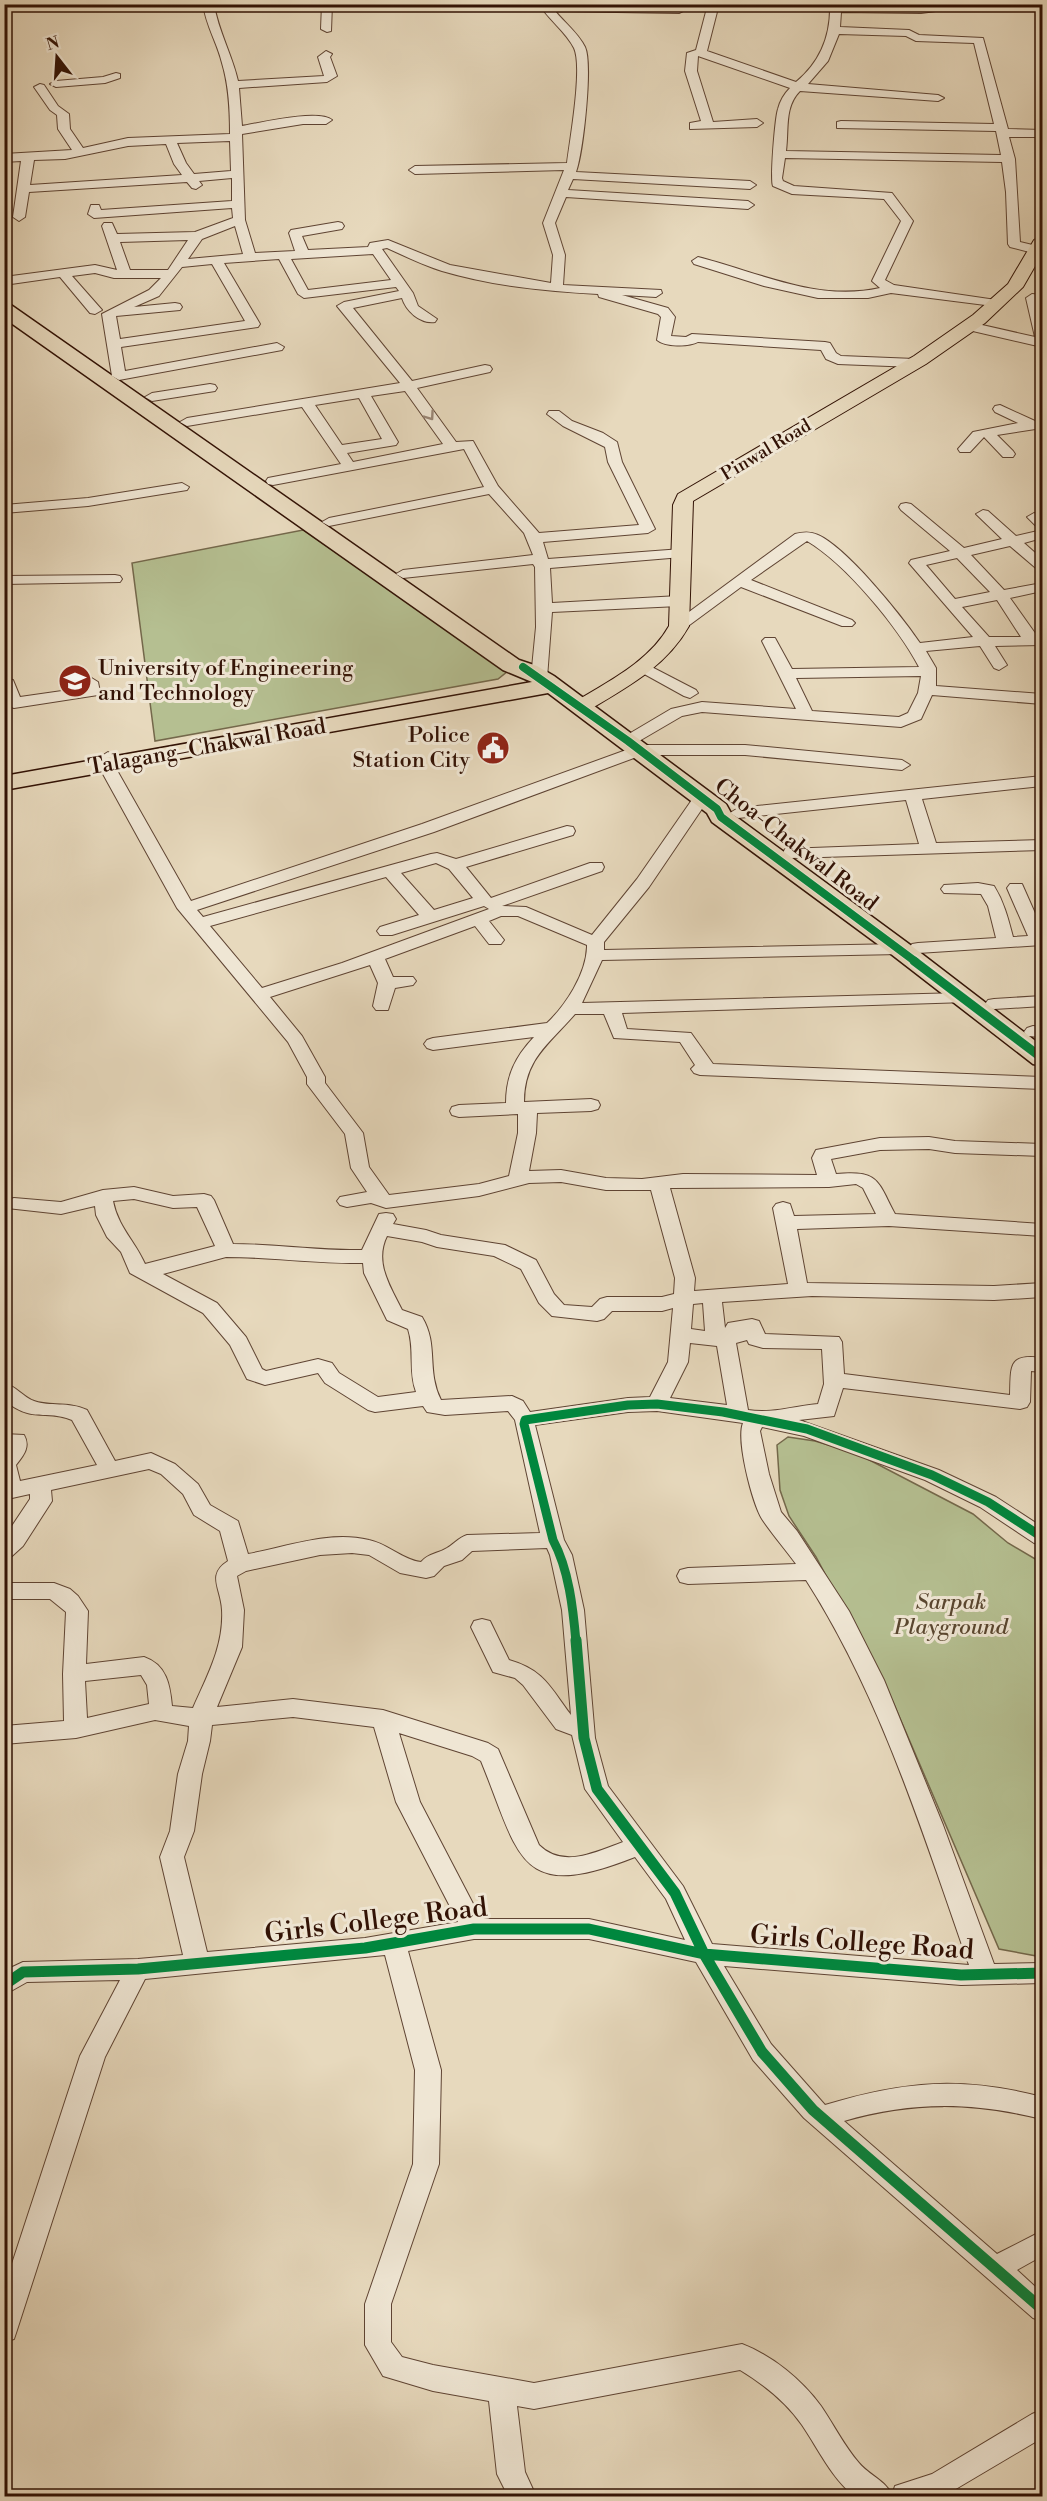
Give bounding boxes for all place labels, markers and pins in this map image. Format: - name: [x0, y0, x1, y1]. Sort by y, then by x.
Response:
- place label: University of Engineering and Technology: [98, 655, 354, 707]
- school or university icon: University of Engineering and Technology: [57, 663, 93, 699]
- place label: Police Station City: [352, 722, 470, 774]
- public building icon: Police Station City: [475, 730, 511, 766]

